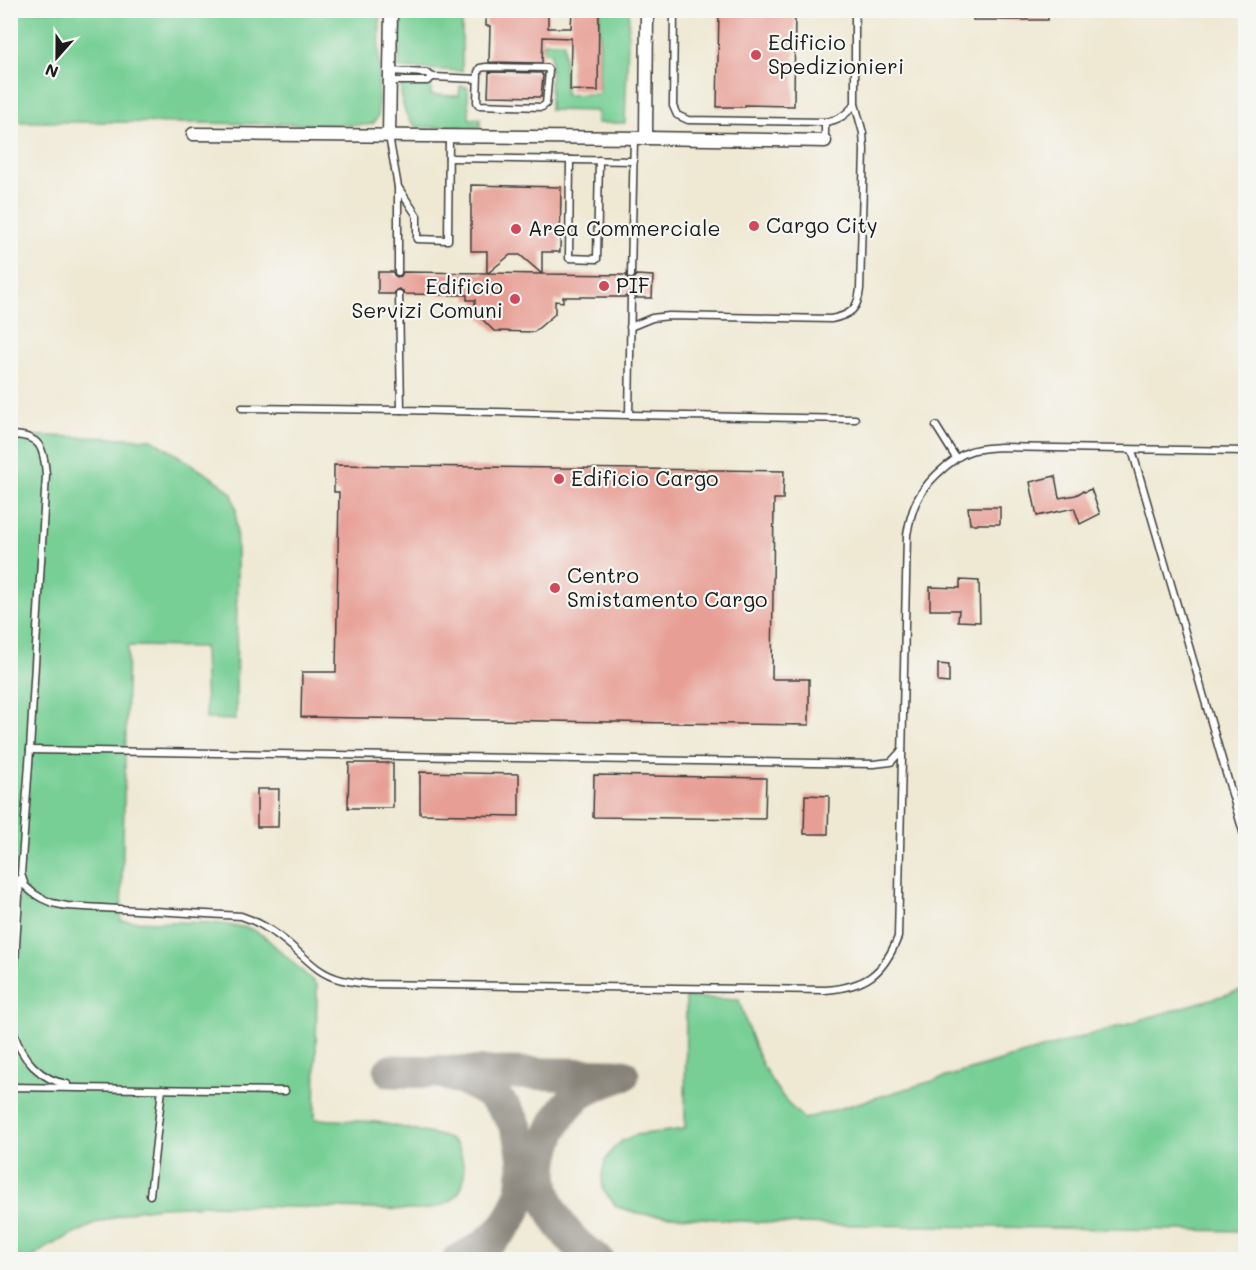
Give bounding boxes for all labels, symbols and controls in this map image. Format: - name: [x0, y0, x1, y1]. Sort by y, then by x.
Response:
- north arrow: [27, 27, 87, 87]
- place label: Edificio Spedizionieri: [768, 28, 904, 79]
- marker: Edificio Spedizionieri: [749, 48, 763, 62]
- text: N: [42, 59, 61, 83]
- place label: Cargo City: [766, 211, 878, 238]
- place label: Area Commerciale: [528, 214, 720, 241]
- marker: Cargo City: [747, 219, 761, 233]
- marker: Area Commerciale: [509, 222, 523, 236]
- place label: PIF: [616, 271, 650, 298]
- place label: Edificio Servizi Comuni: [352, 272, 503, 323]
- marker: PIF: [597, 279, 611, 293]
- marker: Edificio Servizi Comuni: [508, 292, 522, 306]
- place label: Edificio Cargo: [571, 464, 719, 491]
- marker: Edificio Cargo: [552, 472, 566, 486]
- place label: Centro Smistamento Cargo: [567, 561, 768, 612]
- marker: Centro Smistamento Cargo: [548, 581, 562, 595]

